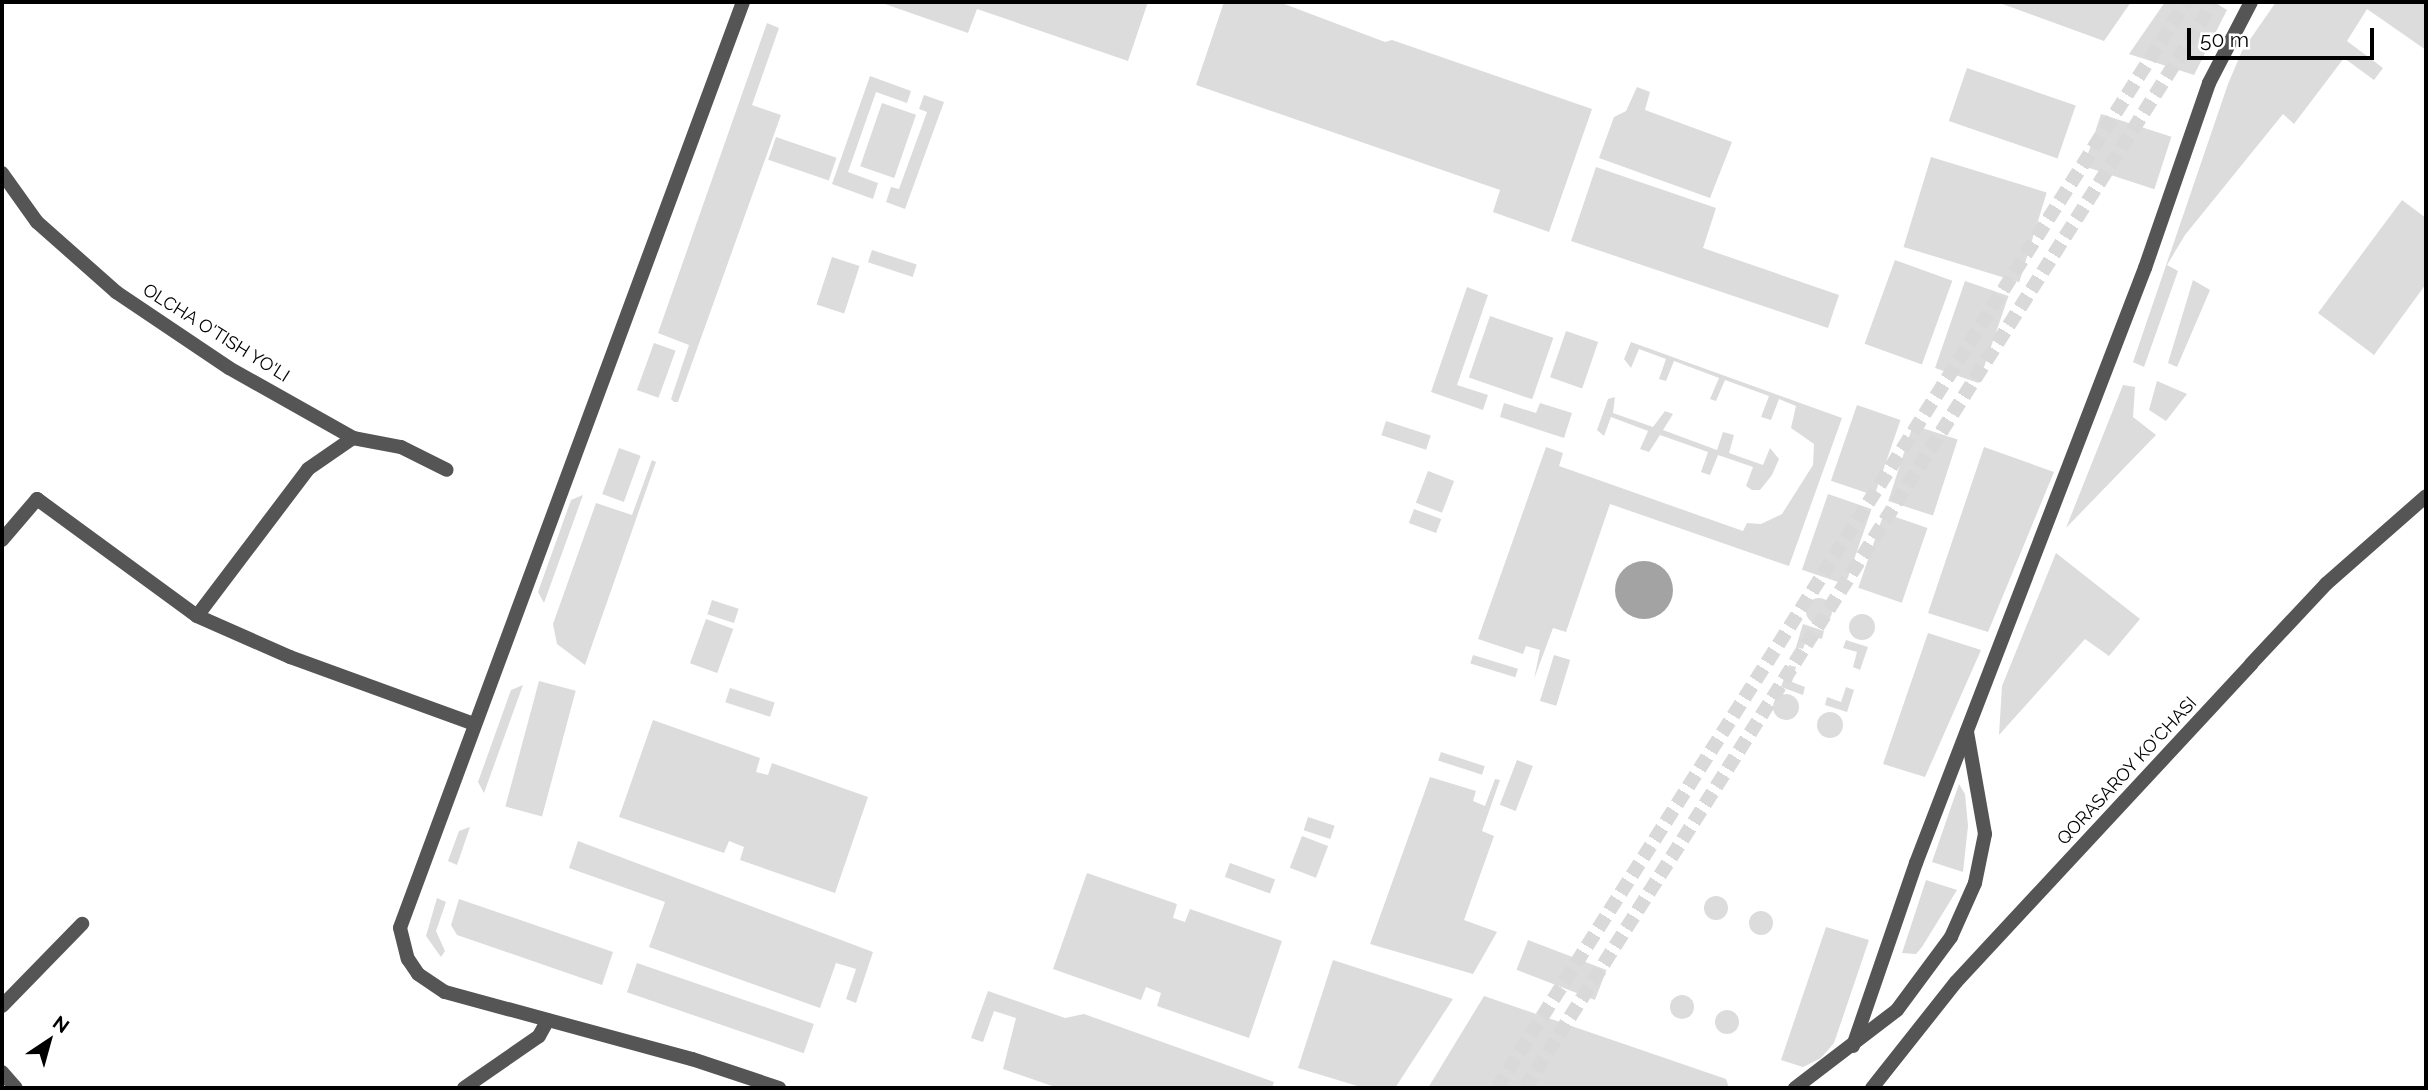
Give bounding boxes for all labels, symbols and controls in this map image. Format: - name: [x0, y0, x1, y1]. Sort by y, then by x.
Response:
- scale bar: [2190, 14, 2377, 58]
- text: 50 m: [2200, 27, 2249, 52]
- street label: OLCHA O'TISH YO'LI: [138, 279, 294, 387]
- street label: QORASAROY KO'CHASI: [2053, 692, 2201, 850]
- north arrow: [14, 1006, 84, 1076]
- text: N: [49, 1011, 74, 1037]

